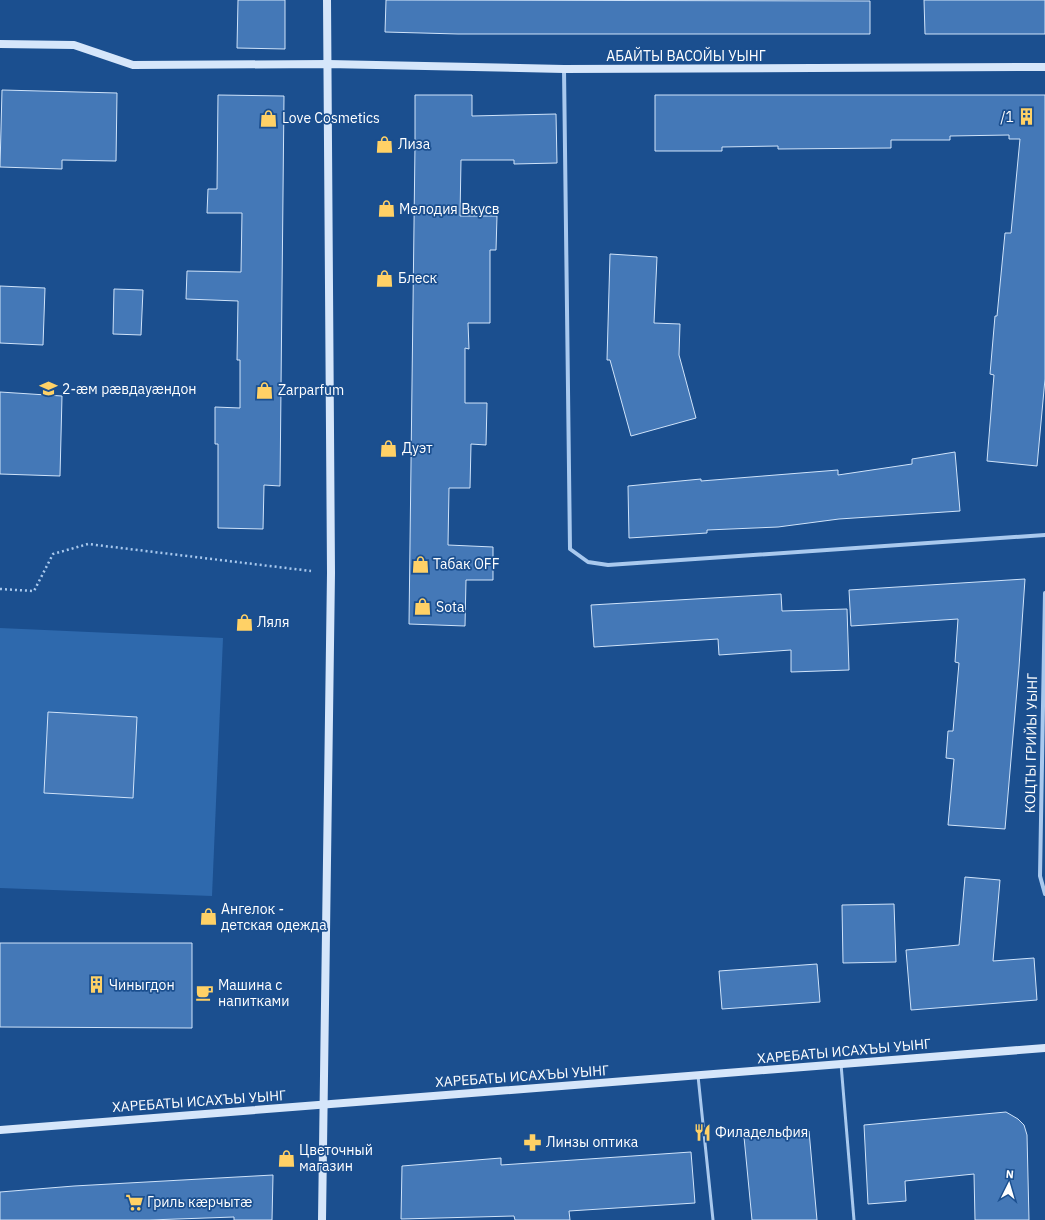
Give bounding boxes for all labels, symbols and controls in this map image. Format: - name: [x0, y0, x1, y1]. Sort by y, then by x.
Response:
- street label: АБАЙТЫ ВАСОЙЫ УЫНГ: [606, 46, 766, 65]
- building icon: /1: [1017, 107, 1037, 127]
- shop icon: Love Cosmetics: [259, 108, 279, 128]
- place label: /1: [1000, 108, 1014, 126]
- place label: Love Cosmetics: [282, 109, 380, 127]
- shop icon: Лиза: [375, 134, 395, 154]
- place label: Лиза: [398, 135, 431, 153]
- shop icon: Мелодия Вкусв: [376, 199, 396, 219]
- place label: Мелодия Вкусв: [399, 200, 500, 218]
- shop icon: Блеск: [375, 268, 395, 288]
- place label: Блеск: [398, 269, 438, 287]
- school or university icon: 2-æм рӕвдауӕндон: [39, 379, 59, 399]
- place label: 2-æм рӕвдауӕндон: [62, 380, 196, 398]
- shop icon: Zarparfum: [255, 380, 275, 400]
- place label: Zarparfum: [278, 381, 344, 399]
- shop icon: Дуэт: [379, 438, 399, 458]
- place label: Дуэт: [402, 439, 433, 457]
- shop icon: Табак OFF: [410, 554, 430, 574]
- place label: Табак OFF: [433, 555, 500, 573]
- shop icon: Sota: [413, 597, 433, 617]
- place label: Sota: [436, 598, 465, 616]
- shop icon: Ляля: [234, 612, 254, 632]
- place label: Ляля: [257, 613, 289, 631]
- street label: КОЦТЫ ГРИЙЫ УЫНГ: [1020, 673, 1041, 813]
- place label: Ангелок - детская одежда: [221, 900, 327, 934]
- shop icon: Ангелок - детская одежда: [198, 907, 218, 927]
- building icon: Чиныгдон: [86, 975, 106, 995]
- place label: Чиныгдон: [109, 976, 175, 994]
- place label: Машина с напитками: [218, 976, 290, 1010]
- cafe icon: Машина с напитками: [195, 983, 215, 1003]
- street label: ХАРЕБАТЫ ИСАХЪЫ УЫНГ: [756, 1034, 932, 1068]
- street label: ХАРЕБАТЫ ИСАХЪЫ УЫНГ: [434, 1061, 610, 1091]
- street label: ХАРЕБАТЫ ИСАХЪЫ УЫНГ: [111, 1086, 287, 1116]
- restaurant icon: Филадельфия: [692, 1122, 712, 1142]
- place label: Филадельфия: [715, 1123, 808, 1141]
- pharmacy icon: Линзы оптика: [523, 1132, 543, 1152]
- place label: Линзы оптика: [546, 1133, 639, 1151]
- place label: Цветочный магазин: [299, 1141, 373, 1175]
- shop icon: Цветочный магазин: [276, 1148, 296, 1168]
- north arrow: [989, 1164, 1029, 1204]
- text: N: [1005, 1167, 1014, 1181]
- supermarket icon: Гриль кæрчытæ: [124, 1192, 144, 1212]
- place label: Гриль кæрчытæ: [147, 1193, 252, 1211]

